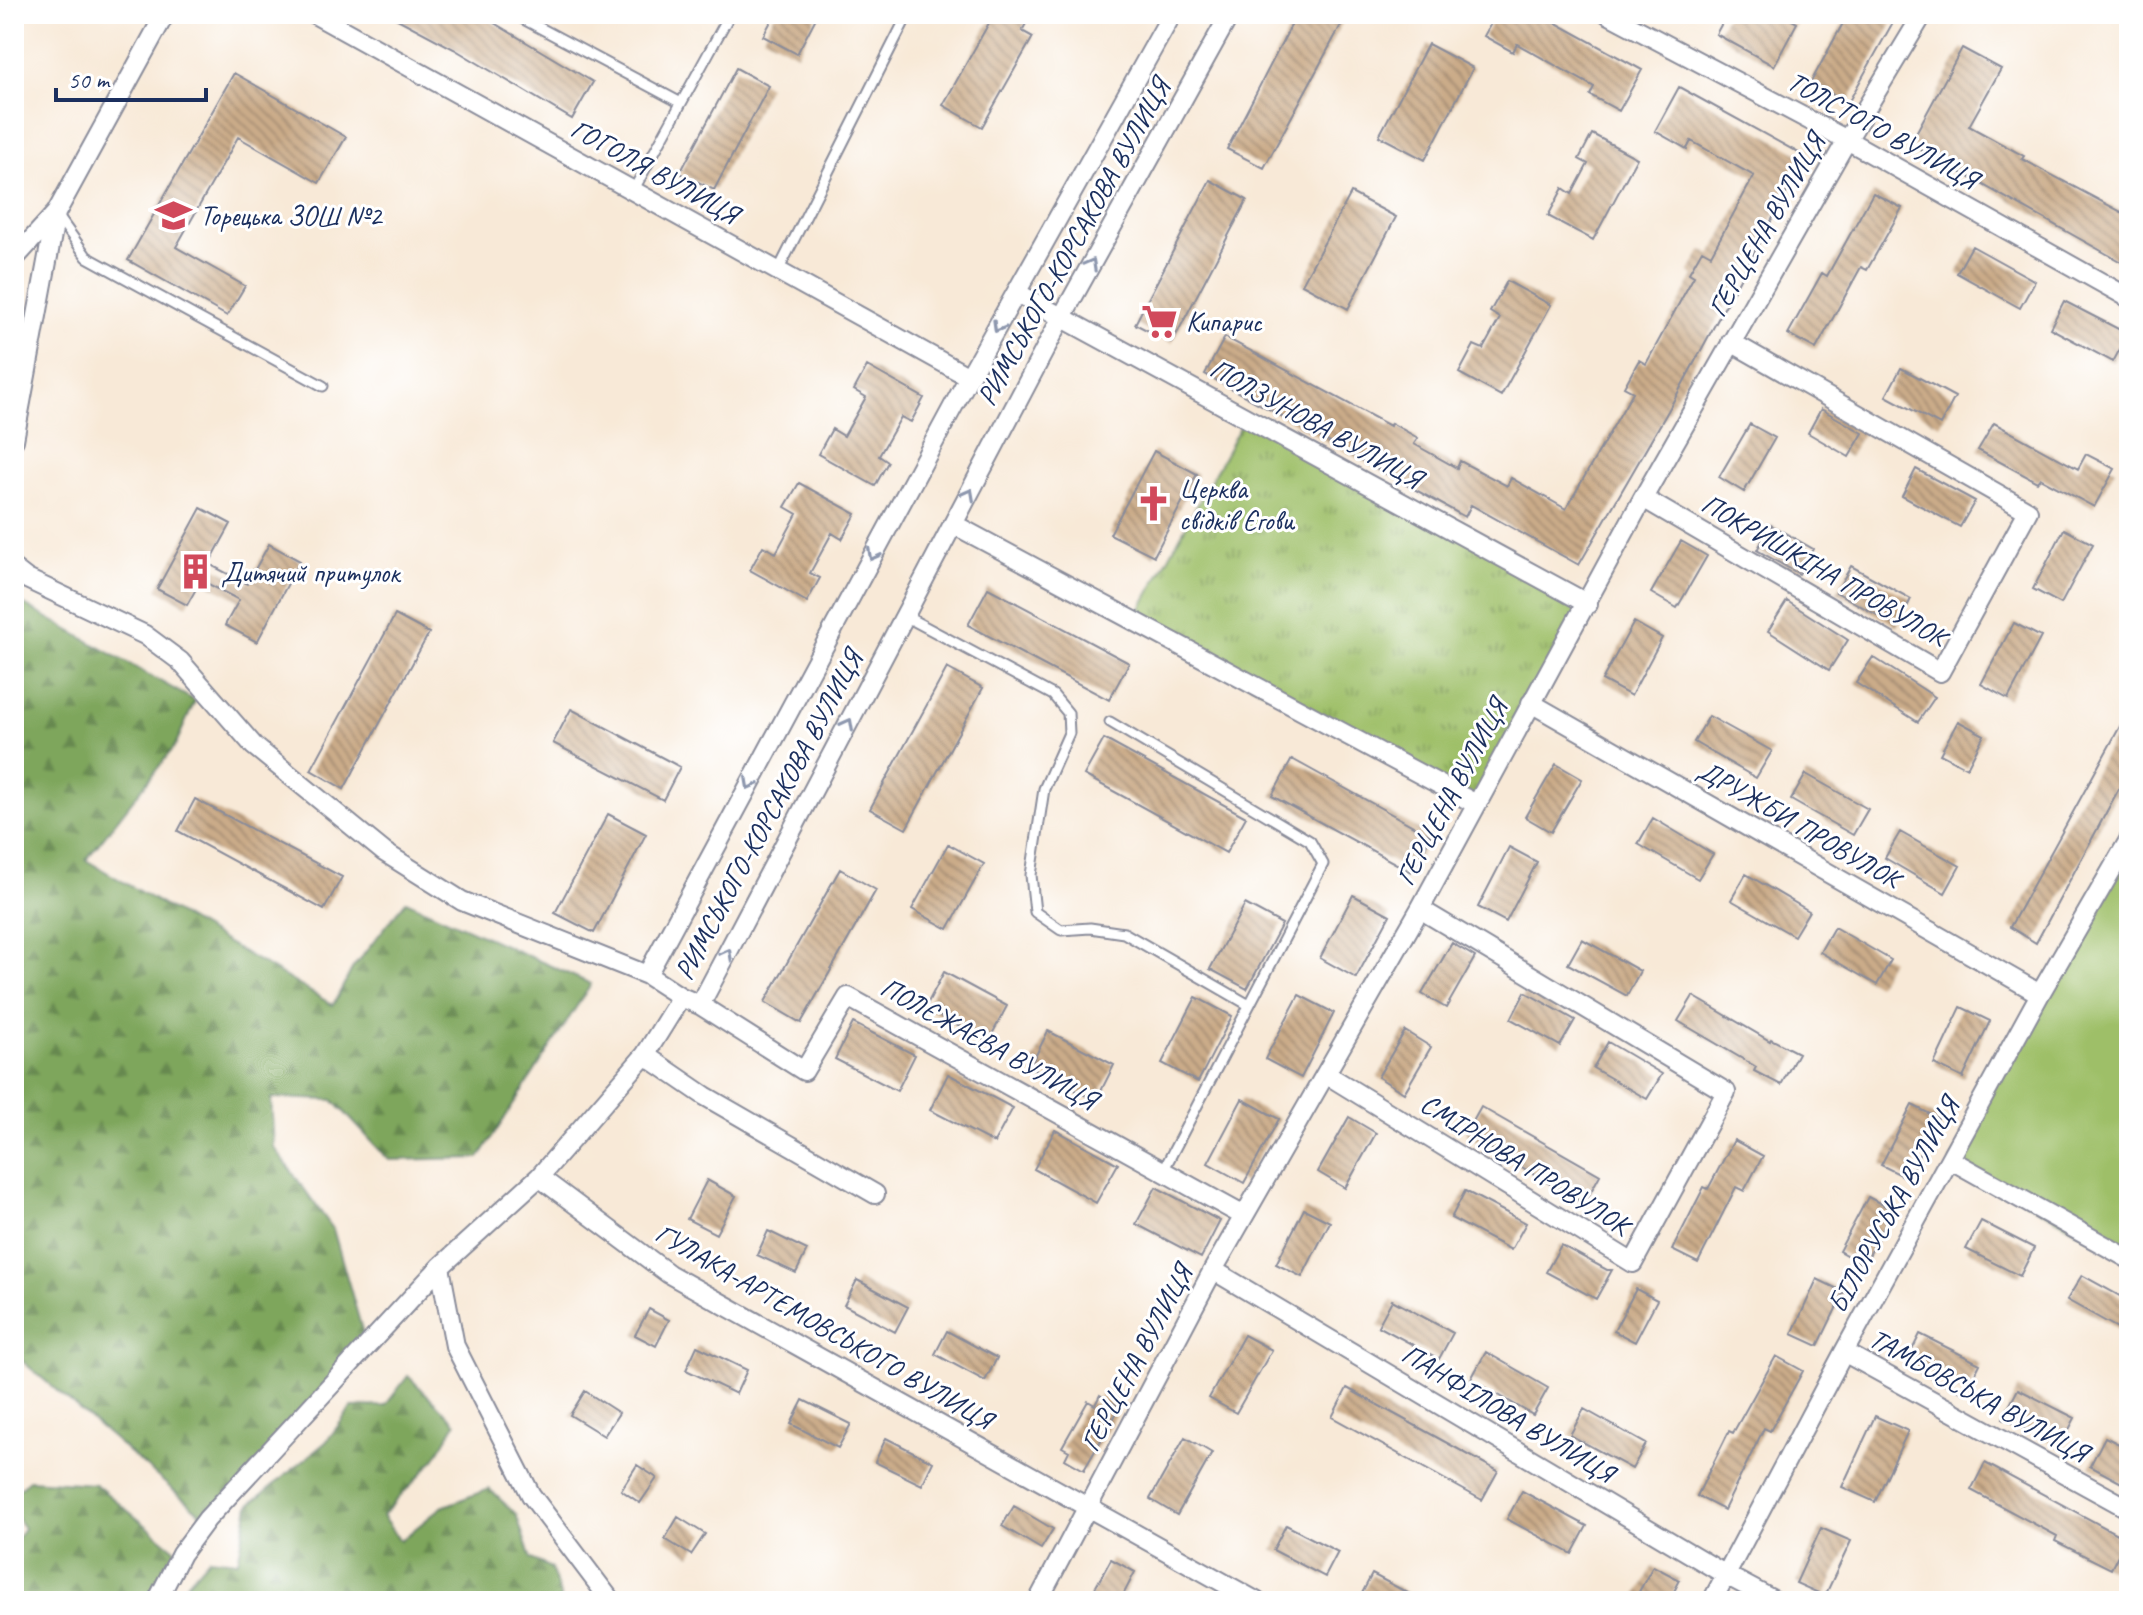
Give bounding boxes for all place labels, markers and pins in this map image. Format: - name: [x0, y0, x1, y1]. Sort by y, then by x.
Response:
- school or university icon: Торецька ЗОШ №2: [155, 196, 193, 234]
- place label: Торецька ЗОШ №2: [200, 198, 384, 233]
- supermarket icon: Кипарис: [1141, 302, 1179, 340]
- place label: Кипарис: [1186, 304, 1263, 339]
- place label: Церква свідків Єгови: [1179, 471, 1296, 538]
- church icon: Церква свідків Єгови: [1134, 485, 1172, 523]
- building icon: Дитячий притулок: [176, 553, 214, 591]
- place label: Дитячий притулок: [221, 555, 402, 590]

